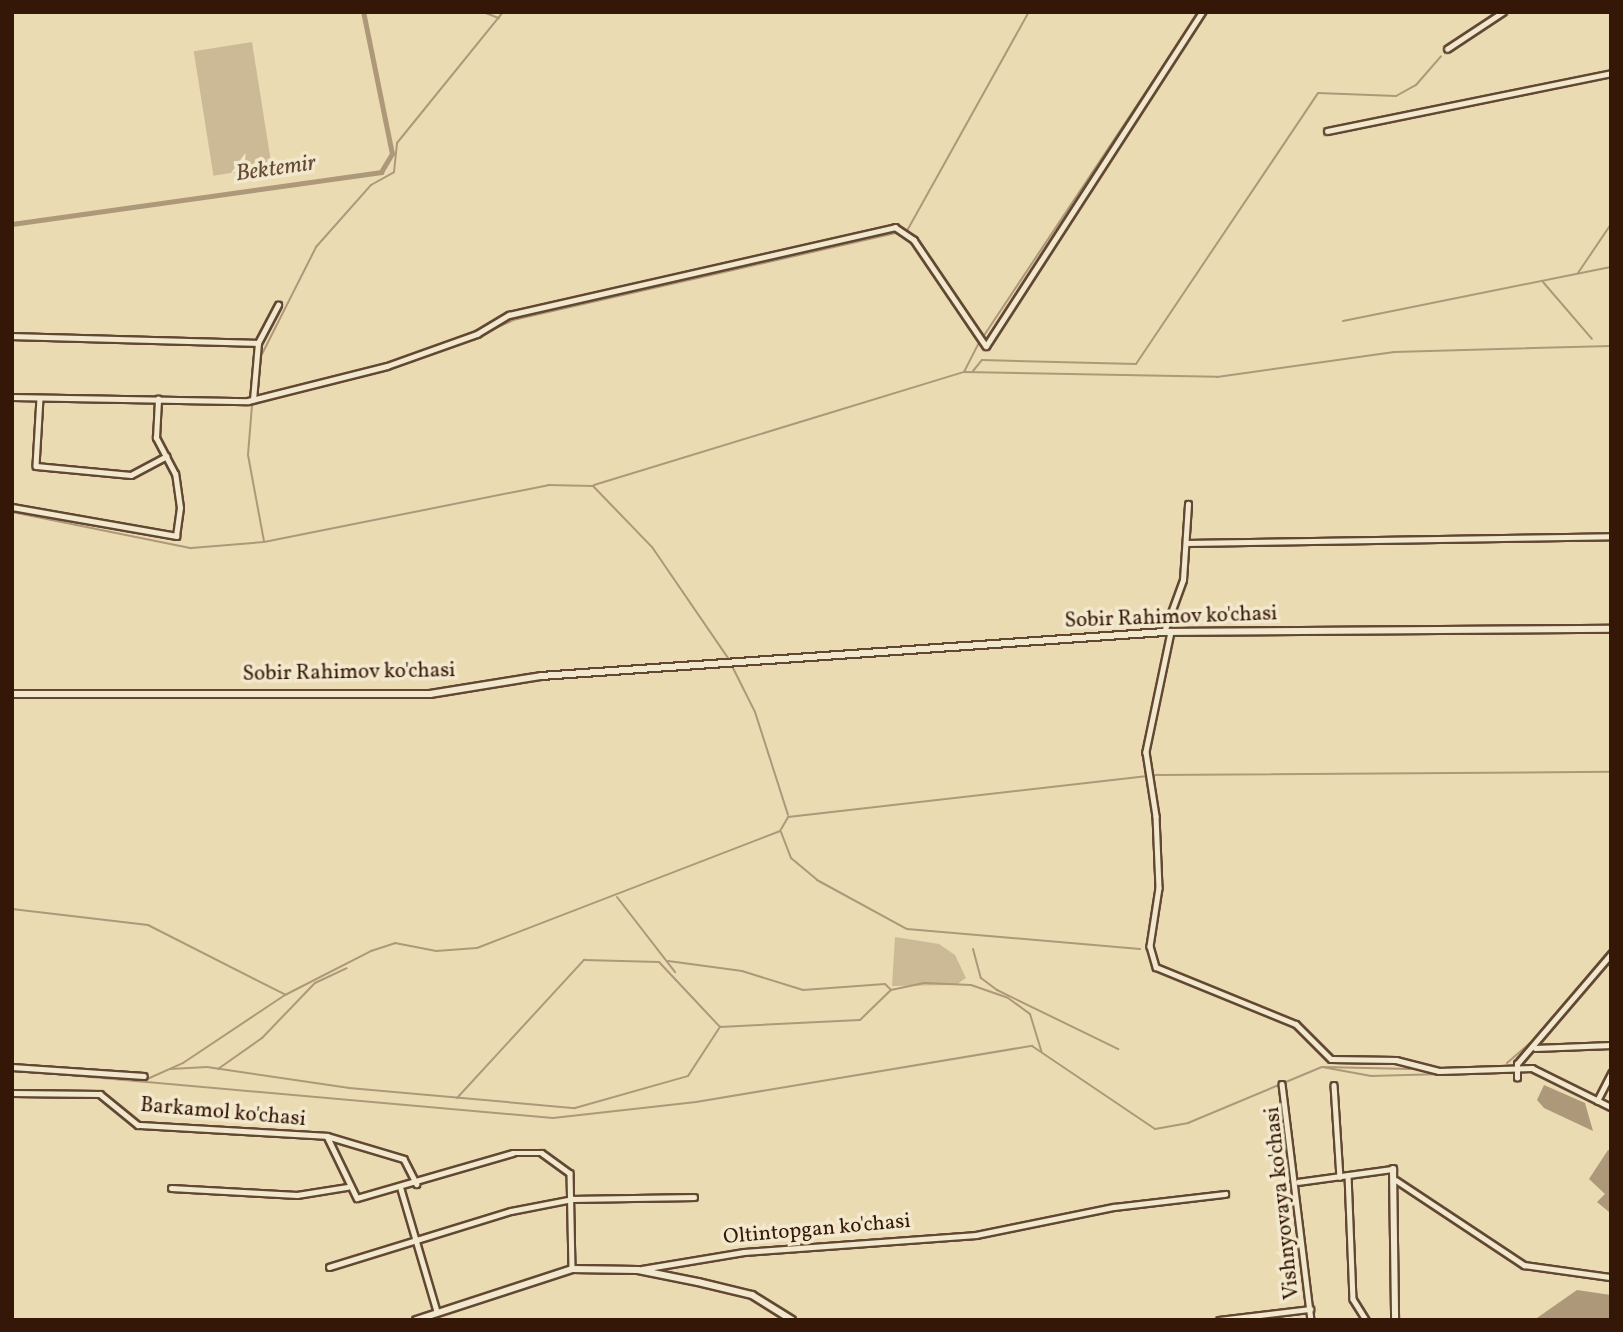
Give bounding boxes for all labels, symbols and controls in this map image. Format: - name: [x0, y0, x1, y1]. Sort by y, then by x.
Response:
- water label: Bektemir: [234, 150, 318, 188]
- street label: Sobir Rahimov ko'chasi: [1064, 602, 1278, 634]
- street label: Sobir Rahimov ko'chasi: [242, 659, 456, 687]
- street label: Barkamol ko'chasi: [139, 1093, 307, 1133]
- street label: Vishnyovaya ko'chasi: [1260, 1105, 1306, 1301]
- street label: Oltintopgan ko'chasi: [722, 1209, 912, 1251]

